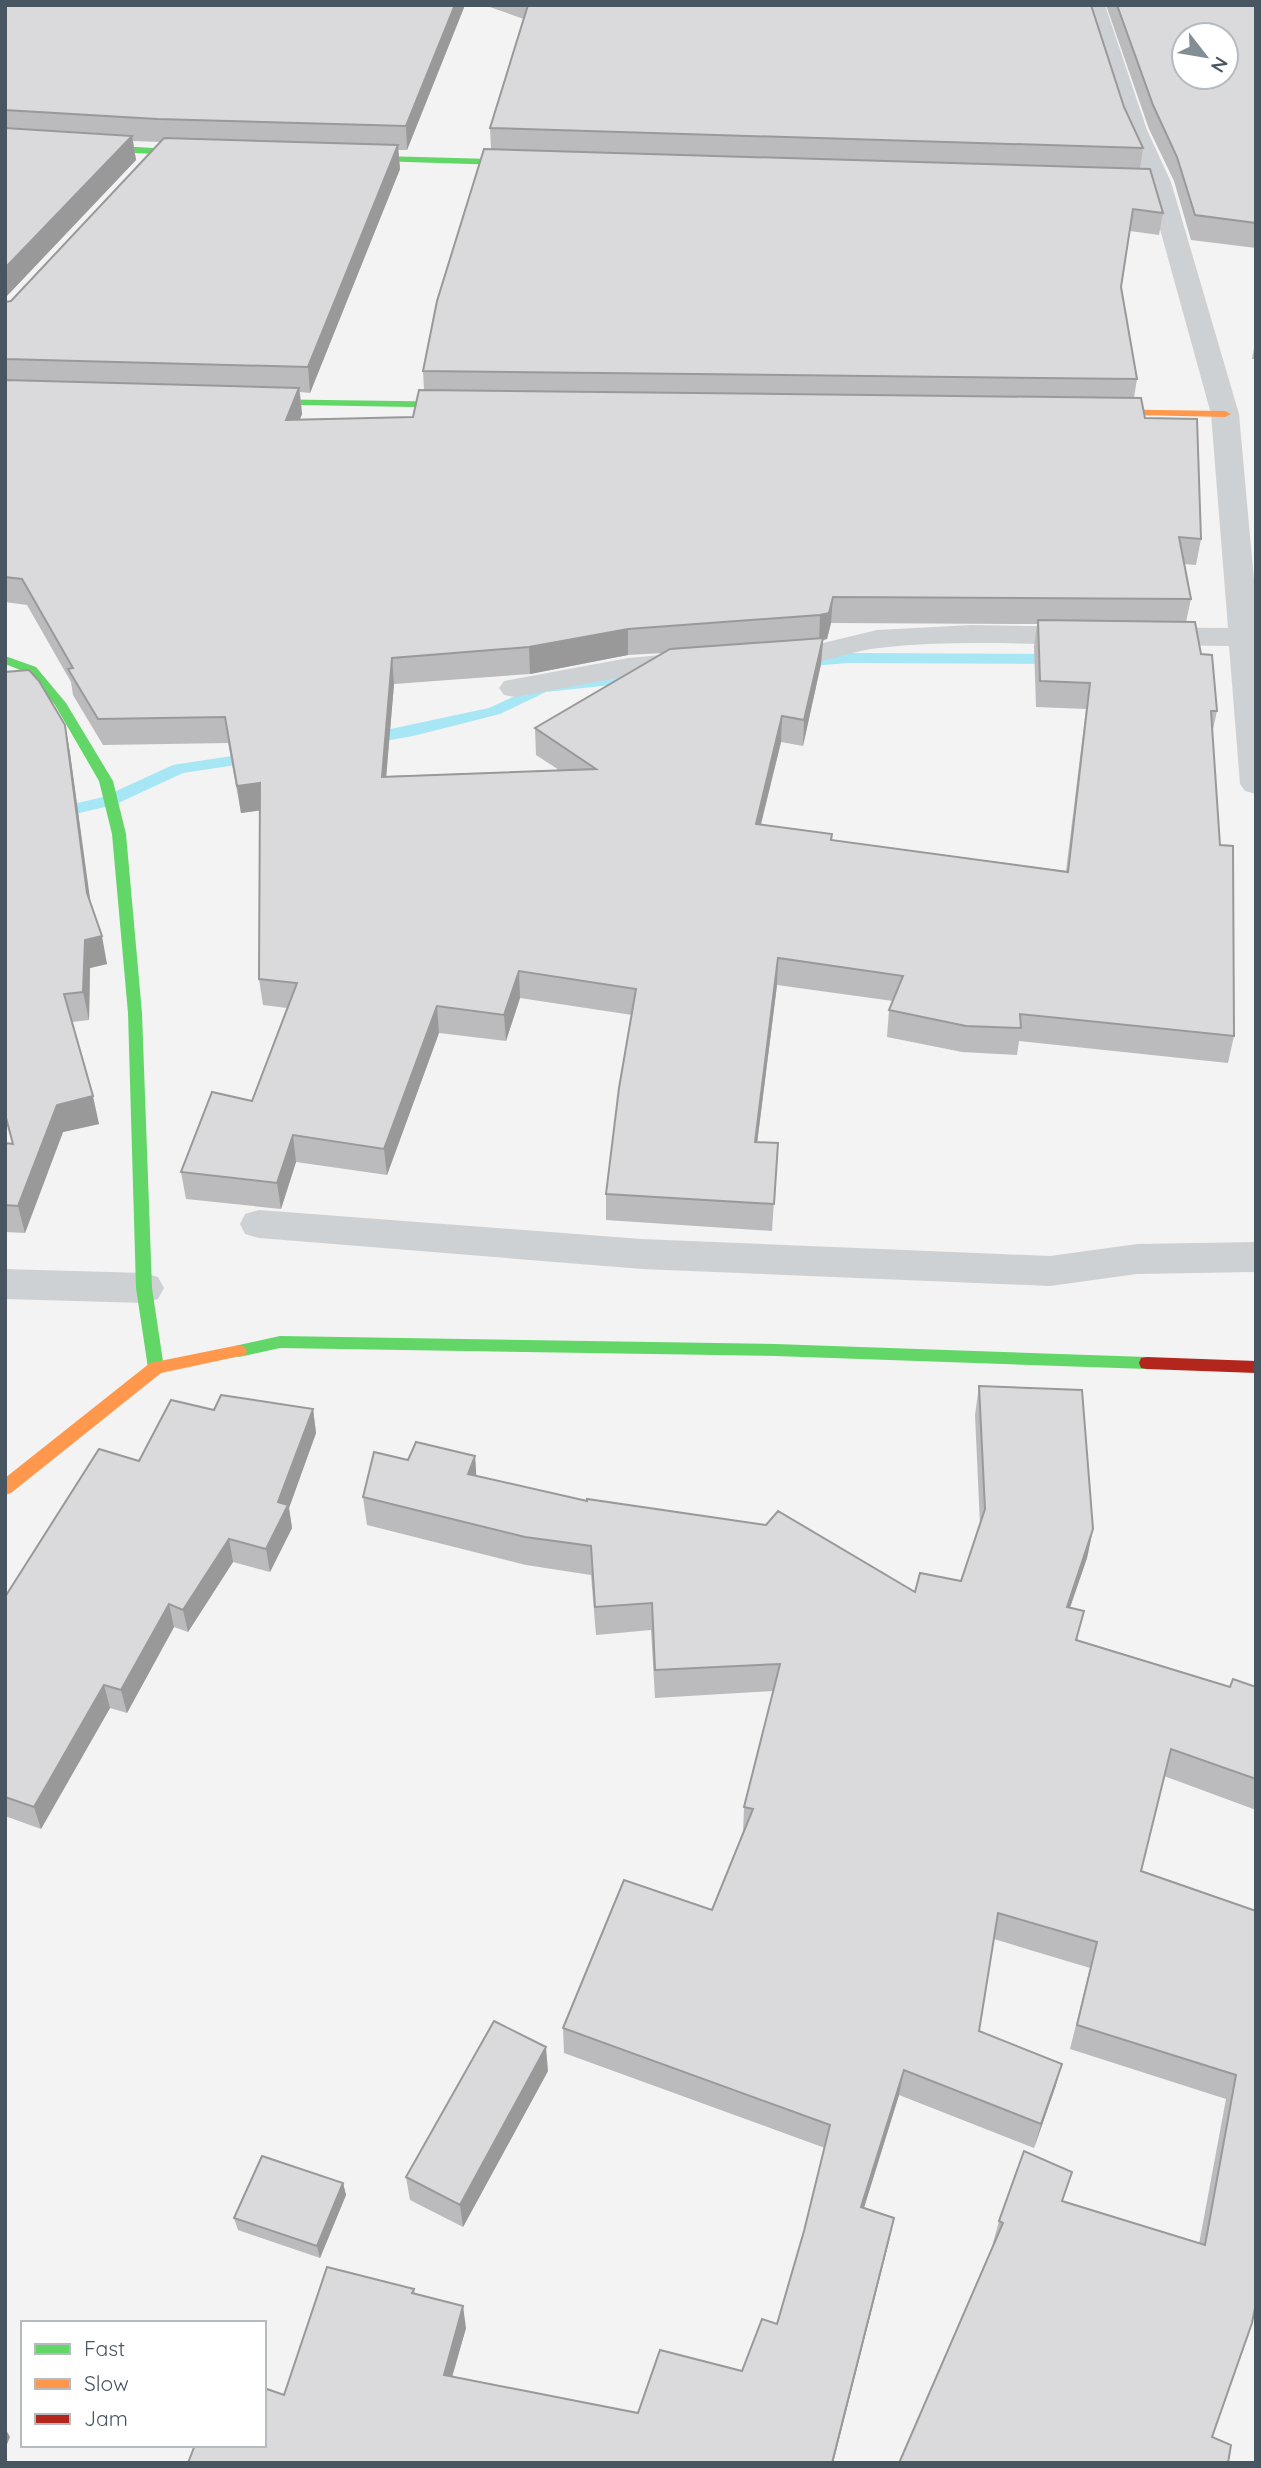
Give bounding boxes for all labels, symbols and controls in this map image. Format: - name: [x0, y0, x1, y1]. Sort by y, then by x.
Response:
- north arrow: [1170, 21, 1240, 91]
- text: N: [1206, 53, 1233, 77]
- legend: [21, 2321, 266, 2447]
- text: Fast: [84, 2335, 125, 2361]
- text: Slow: [84, 2370, 129, 2396]
- text: Jam: [84, 2405, 128, 2431]

